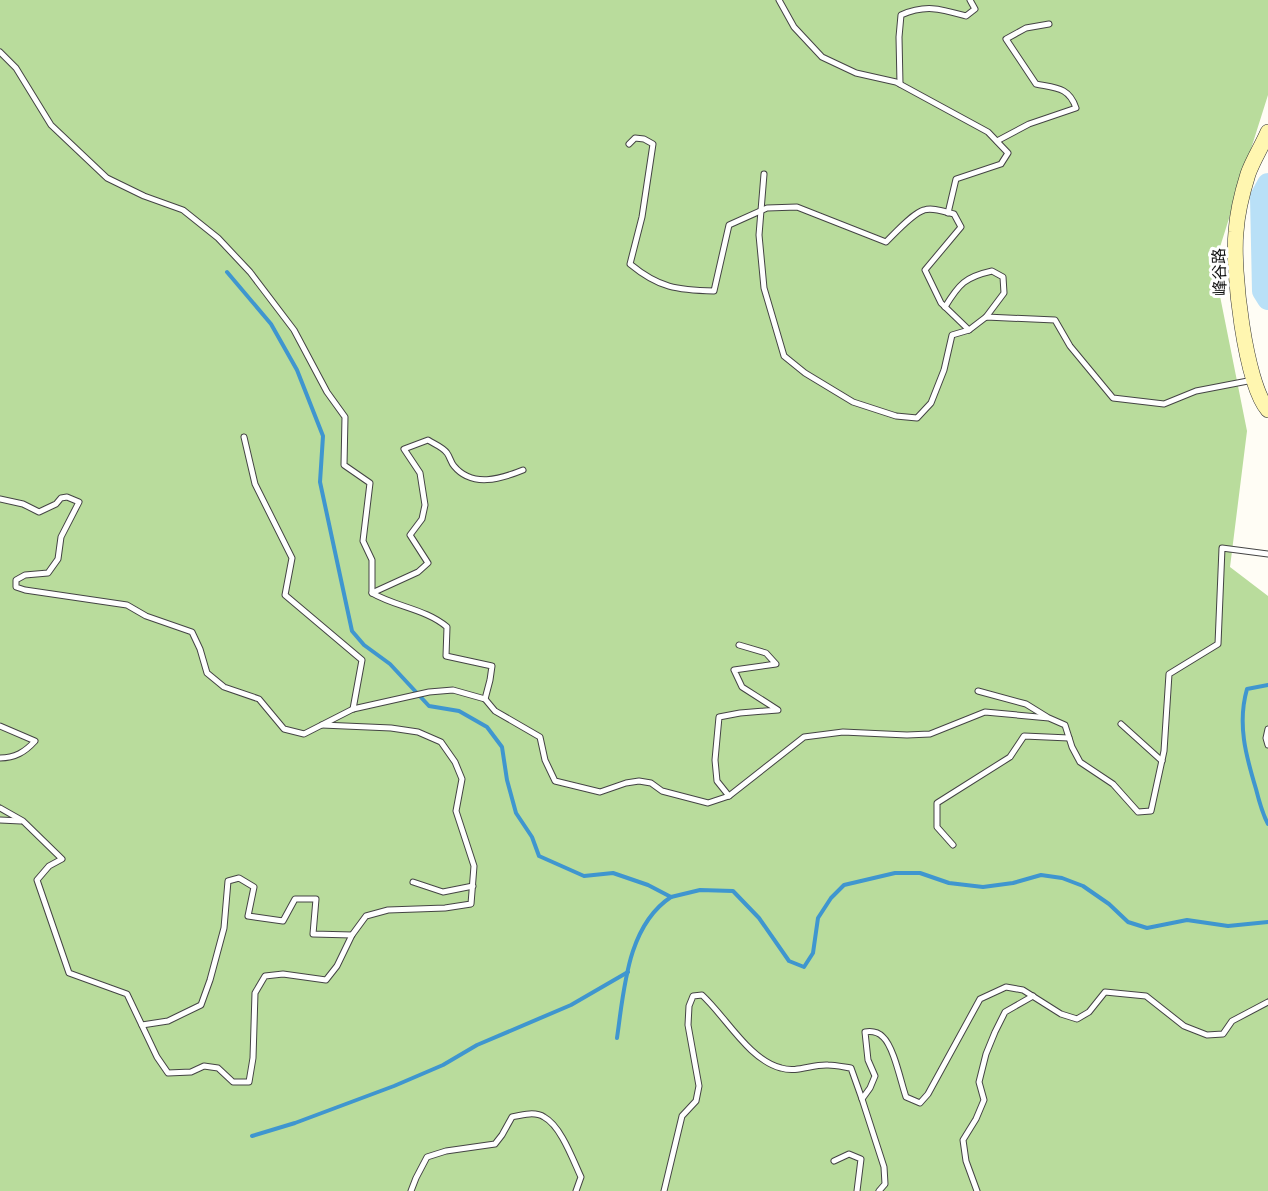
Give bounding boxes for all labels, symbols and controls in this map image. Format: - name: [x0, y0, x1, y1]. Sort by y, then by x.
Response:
- street label: 峰谷路: [1208, 248, 1230, 296]

